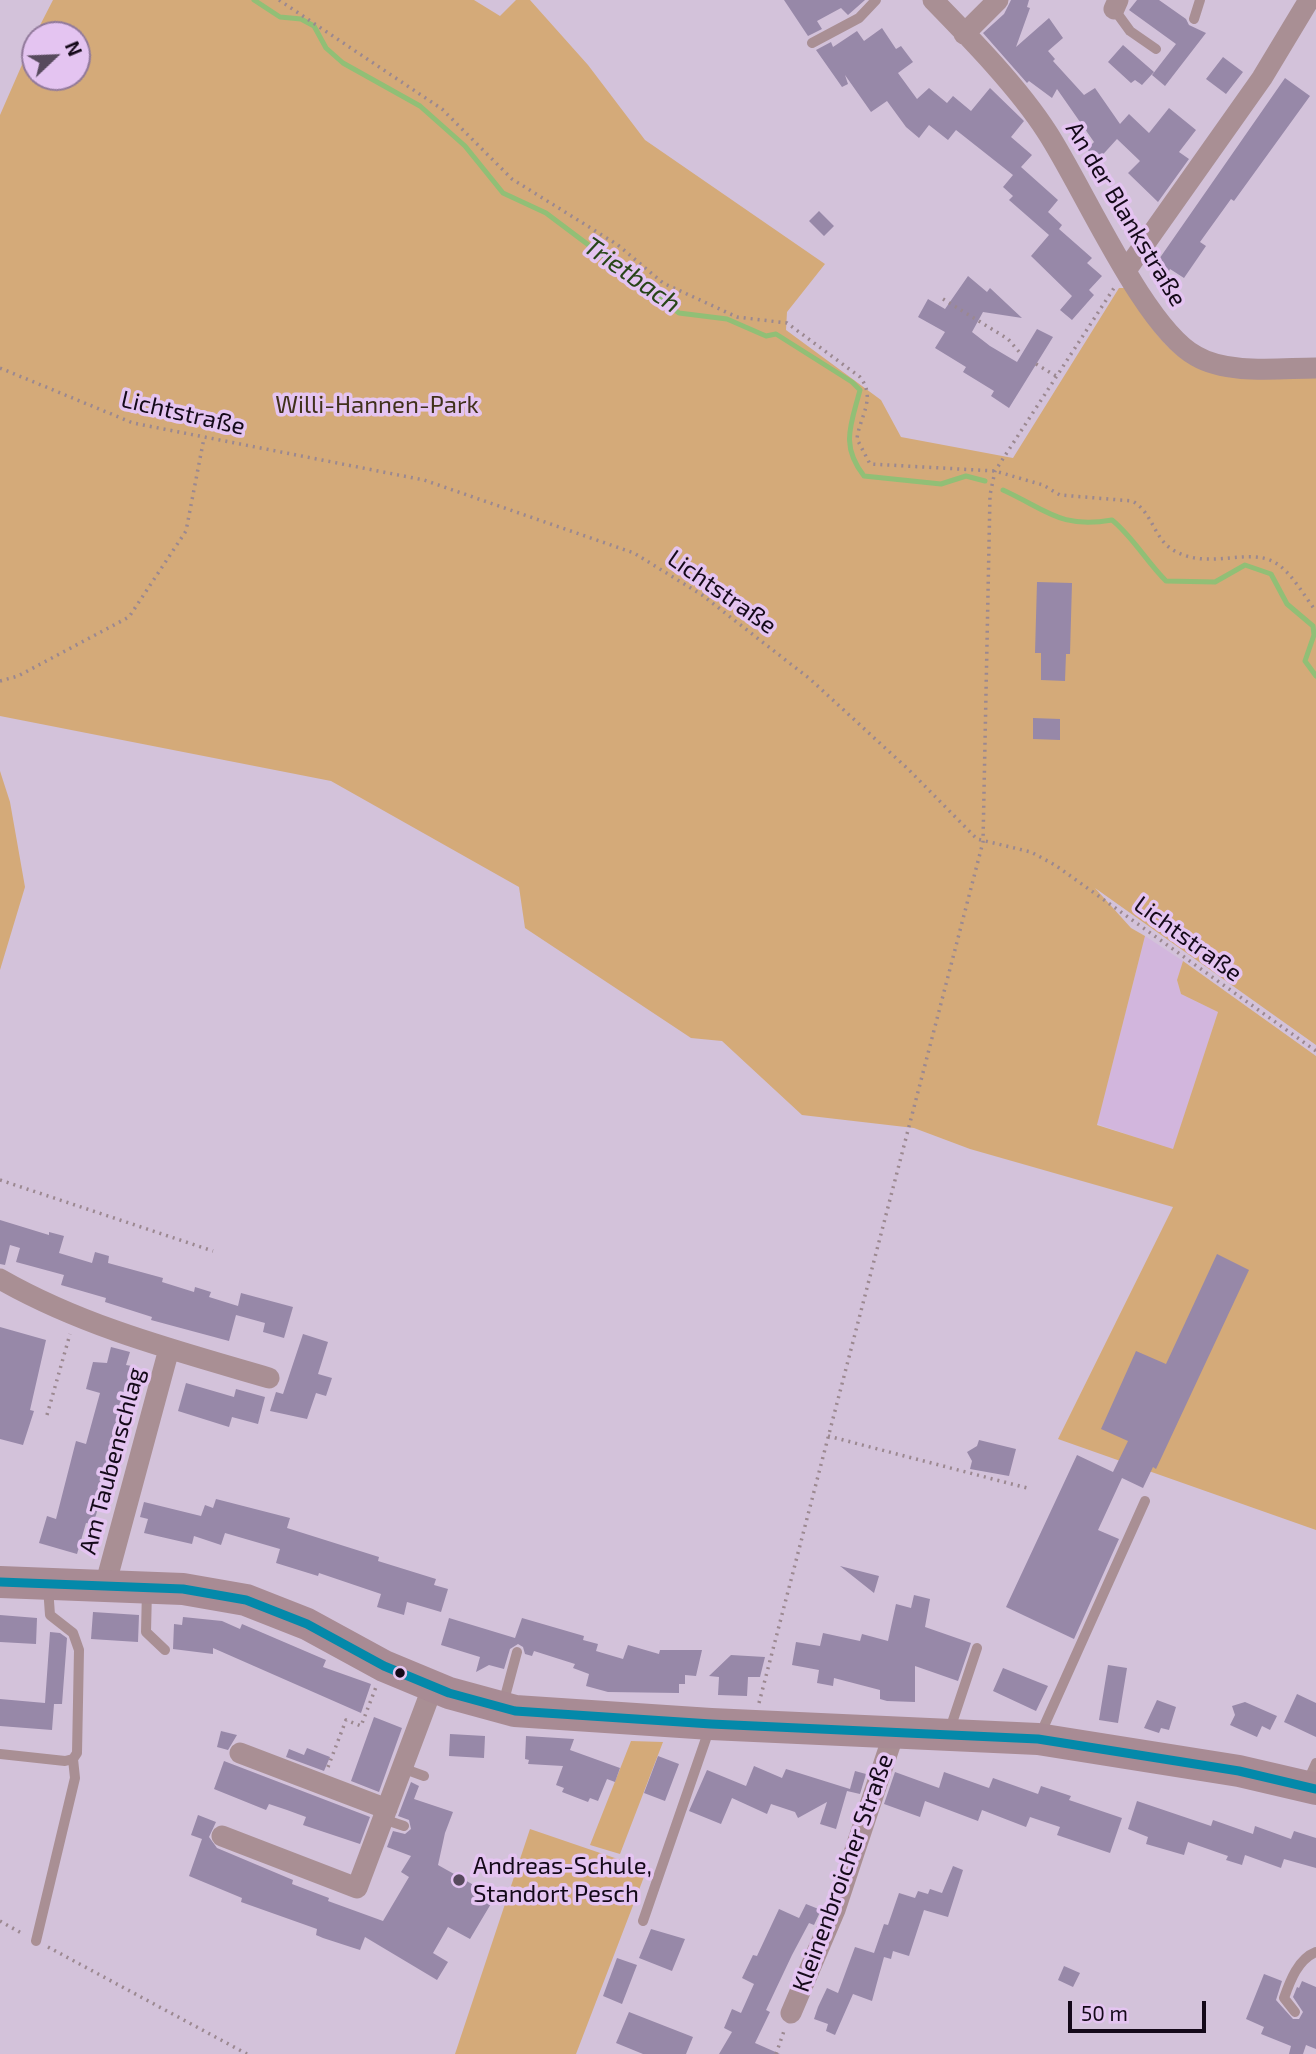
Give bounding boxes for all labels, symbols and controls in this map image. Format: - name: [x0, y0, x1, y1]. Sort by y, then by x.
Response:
- north arrow: [21, 21, 91, 91]
- text: N: [61, 38, 87, 59]
- street label: An der Blankstraße: [1059, 116, 1193, 312]
- water label: Trietbach: [578, 230, 686, 320]
- street label: Lichtstraße: [118, 385, 248, 441]
- park label: Willi-Hannen-Park: [275, 391, 479, 419]
- street label: Lichtstraße: [662, 544, 782, 640]
- street label: Lichtstraße: [1128, 890, 1248, 988]
- street label: Am Taubenschlag: [73, 1365, 151, 1557]
- unlabelled marker: [393, 1666, 407, 1680]
- street label: Kleinenbroicher Straße: [786, 1750, 900, 1996]
- place label: Andreas-Schule, Standort Pesch: [473, 1852, 652, 1908]
- marker: Andreas-Schule, Standort Pesch: [451, 1872, 467, 1888]
- scale bar: [1071, 1988, 1209, 2032]
- text: 50 m: [1081, 2000, 1128, 2025]

